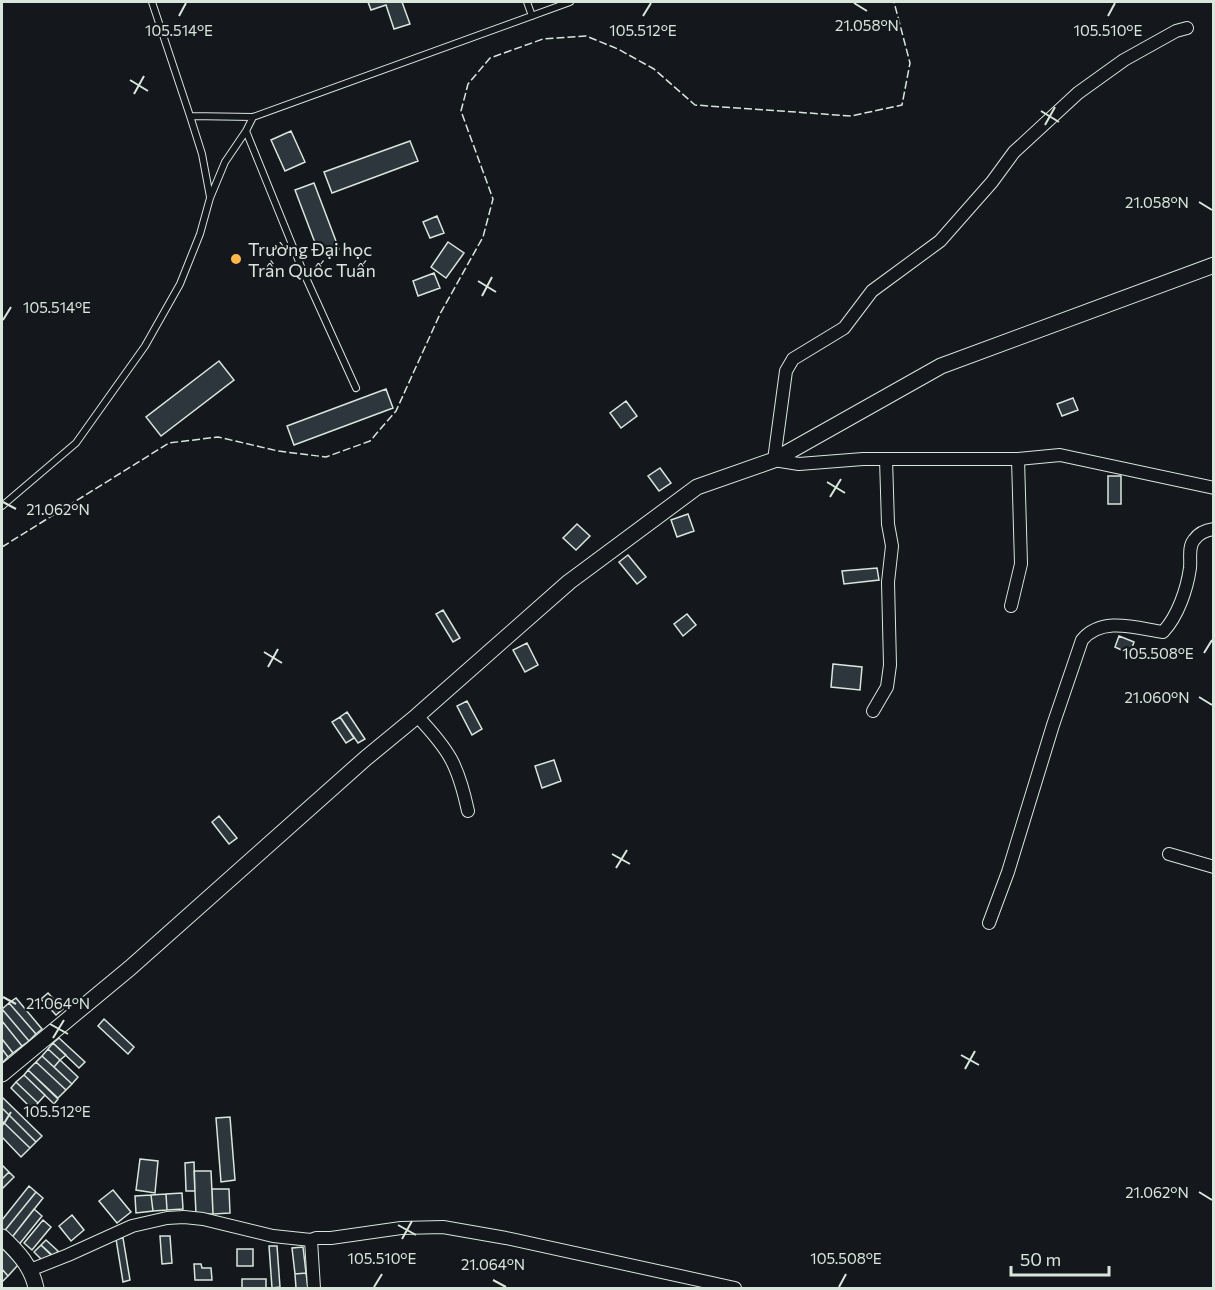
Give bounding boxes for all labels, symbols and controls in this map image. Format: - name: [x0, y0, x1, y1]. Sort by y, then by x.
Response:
- text: 21.058°N: [835, 16, 899, 34]
- text: 105.514°E: [145, 21, 213, 39]
- text: 105.512°E: [609, 21, 677, 39]
- text: 105.510°E: [1074, 21, 1143, 39]
- text: 21.058°N: [1125, 193, 1189, 211]
- place label: Trường Đại học Trần Quốc Tuấn: [248, 238, 376, 281]
- marker: Trường Đại học Trần Quốc Tuấn: [229, 252, 243, 266]
- text: 105.514°E: [23, 298, 91, 316]
- text: 21.062°N: [26, 500, 90, 518]
- text: 105.508°E: [1122, 644, 1194, 662]
- text: 21.060°N: [1124, 688, 1190, 706]
- text: 21.064°N: [26, 994, 90, 1012]
- text: 105.512°E: [23, 1102, 91, 1120]
- text: 21.062°N: [1125, 1183, 1189, 1201]
- scale bar: [1011, 1239, 1108, 1277]
- text: 50 m: [1020, 1248, 1061, 1270]
- text: 105.510°E: [348, 1249, 417, 1267]
- text: 105.508°E: [810, 1249, 882, 1267]
- text: 21.064°N: [461, 1255, 525, 1273]

